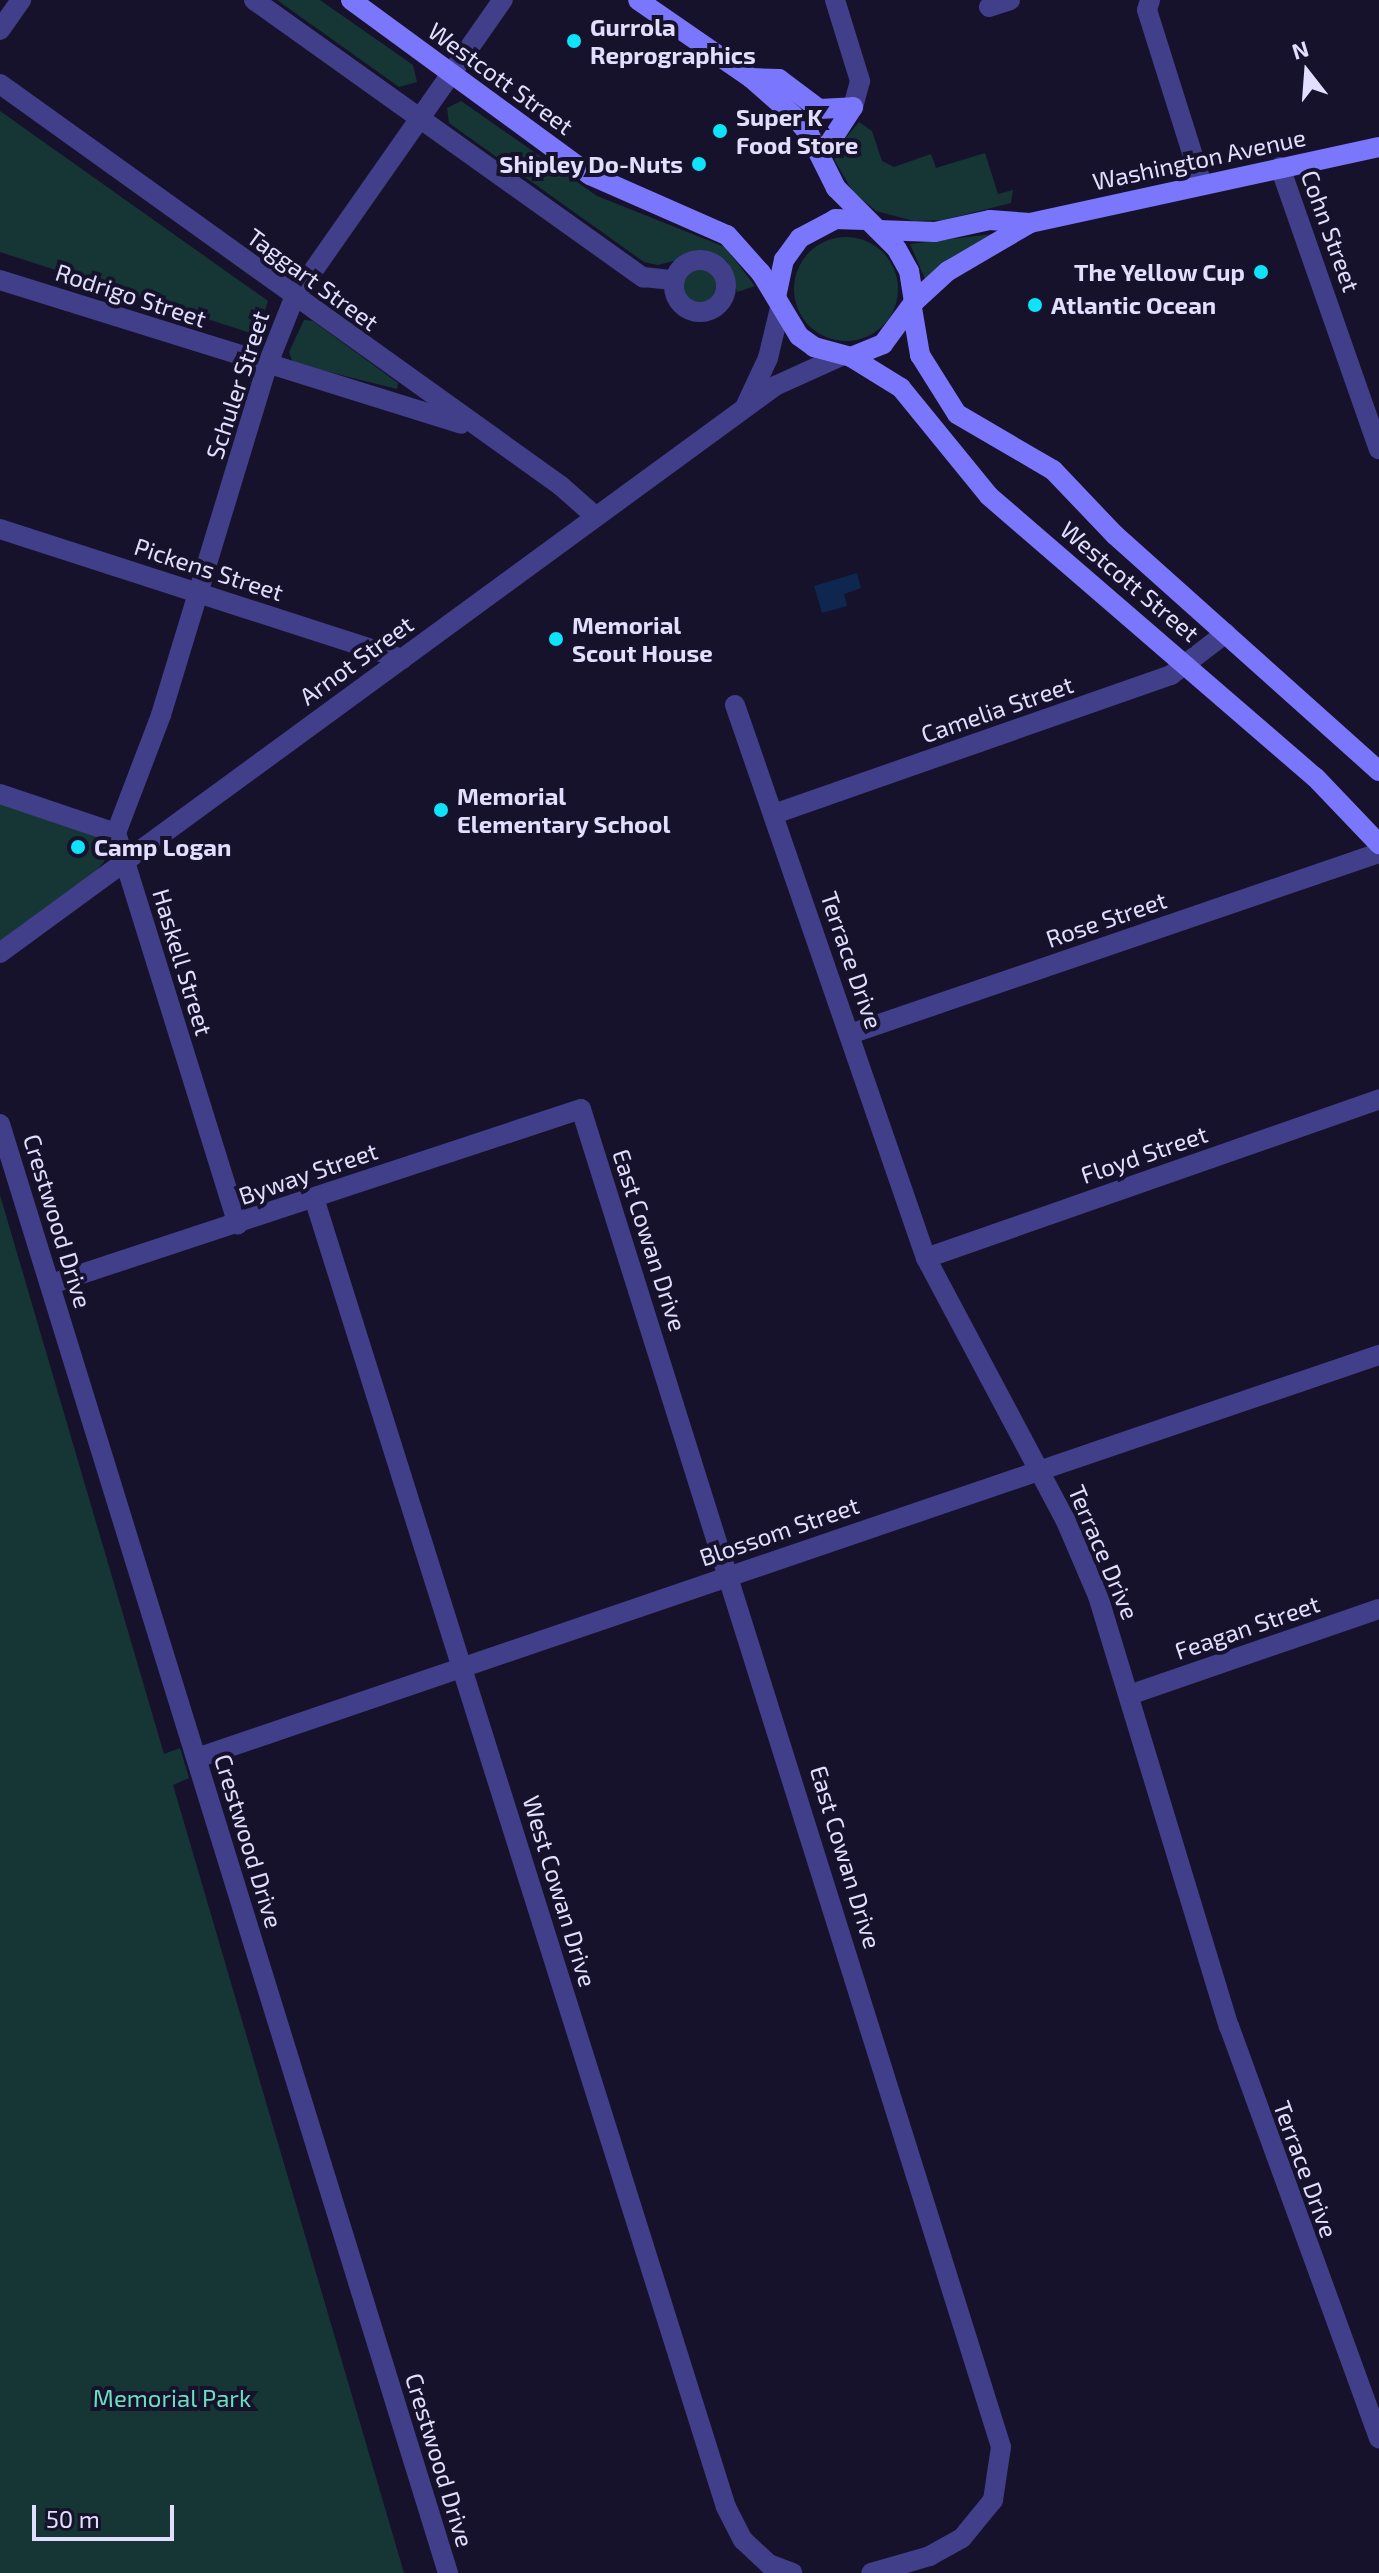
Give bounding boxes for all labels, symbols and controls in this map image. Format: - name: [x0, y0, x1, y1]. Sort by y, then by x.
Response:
- place label: Gurrola Reprographics: [590, 13, 756, 69]
- street label: Westcott Street: [423, 16, 579, 140]
- marker: Gurrola Reprographics: [565, 32, 583, 50]
- north arrow: [1267, 32, 1347, 112]
- text: N: [1289, 34, 1311, 64]
- place label: Super K Food Store: [736, 103, 858, 159]
- marker: Super K Food Store: [711, 122, 729, 140]
- street label: Washington Avenue: [1090, 122, 1308, 196]
- place label: Shipley Do-Nuts: [499, 150, 683, 178]
- marker: Shipley Do-Nuts: [690, 155, 708, 173]
- street label: Cohn Street: [1296, 166, 1366, 296]
- street label: Taggart Street: [242, 222, 384, 336]
- street label: Rodrigo Street: [52, 257, 210, 333]
- place label: The Yellow Cup: [1073, 258, 1245, 286]
- marker: The Yellow Cup: [1252, 263, 1270, 281]
- place label: Atlantic Ocean: [1051, 291, 1216, 319]
- marker: Atlantic Ocean: [1026, 296, 1044, 314]
- street label: Schuler Street: [199, 307, 275, 463]
- street label: Westcott Street: [1055, 515, 1205, 647]
- street label: Pickens Street: [131, 531, 287, 607]
- street label: Arnot Street: [294, 609, 418, 711]
- place label: Memorial Scout House: [572, 611, 713, 667]
- marker: Memorial Scout House: [547, 630, 565, 648]
- street label: Camelia Street: [917, 669, 1077, 749]
- place label: Memorial Elementary School: [457, 782, 671, 838]
- marker: Memorial Elementary School: [432, 801, 450, 819]
- place label: Camp Logan: [94, 833, 231, 861]
- marker: Camp Logan: [69, 838, 87, 856]
- street label: Haskell Street: [147, 885, 219, 1039]
- street label: Rose Street: [1042, 885, 1170, 953]
- street label: Terrace Drive: [815, 888, 889, 1032]
- street label: Floyd Street: [1077, 1119, 1211, 1189]
- street label: Crestwood Drive: [18, 1131, 98, 1311]
- street label: Byway Street: [235, 1136, 381, 1210]
- street label: East Cowan Drive: [607, 1145, 693, 1335]
- street label: Terrace Drive: [1063, 1480, 1145, 1624]
- street label: Blossom Street: [695, 1490, 863, 1572]
- street label: Feagan Street: [1171, 1589, 1323, 1665]
- street label: Crestwood Drive: [209, 1751, 289, 1931]
- street label: East Cowan Drive: [804, 1762, 888, 1952]
- street label: West Cowan Drive: [517, 1792, 603, 1990]
- street label: Terrace Drive: [1268, 2097, 1344, 2241]
- street label: Crestwood Drive: [400, 2370, 480, 2550]
- park label: Memorial Park: [93, 2384, 251, 2412]
- scale bar: [36, 2489, 178, 2539]
- text: 50 m: [46, 2504, 100, 2533]

